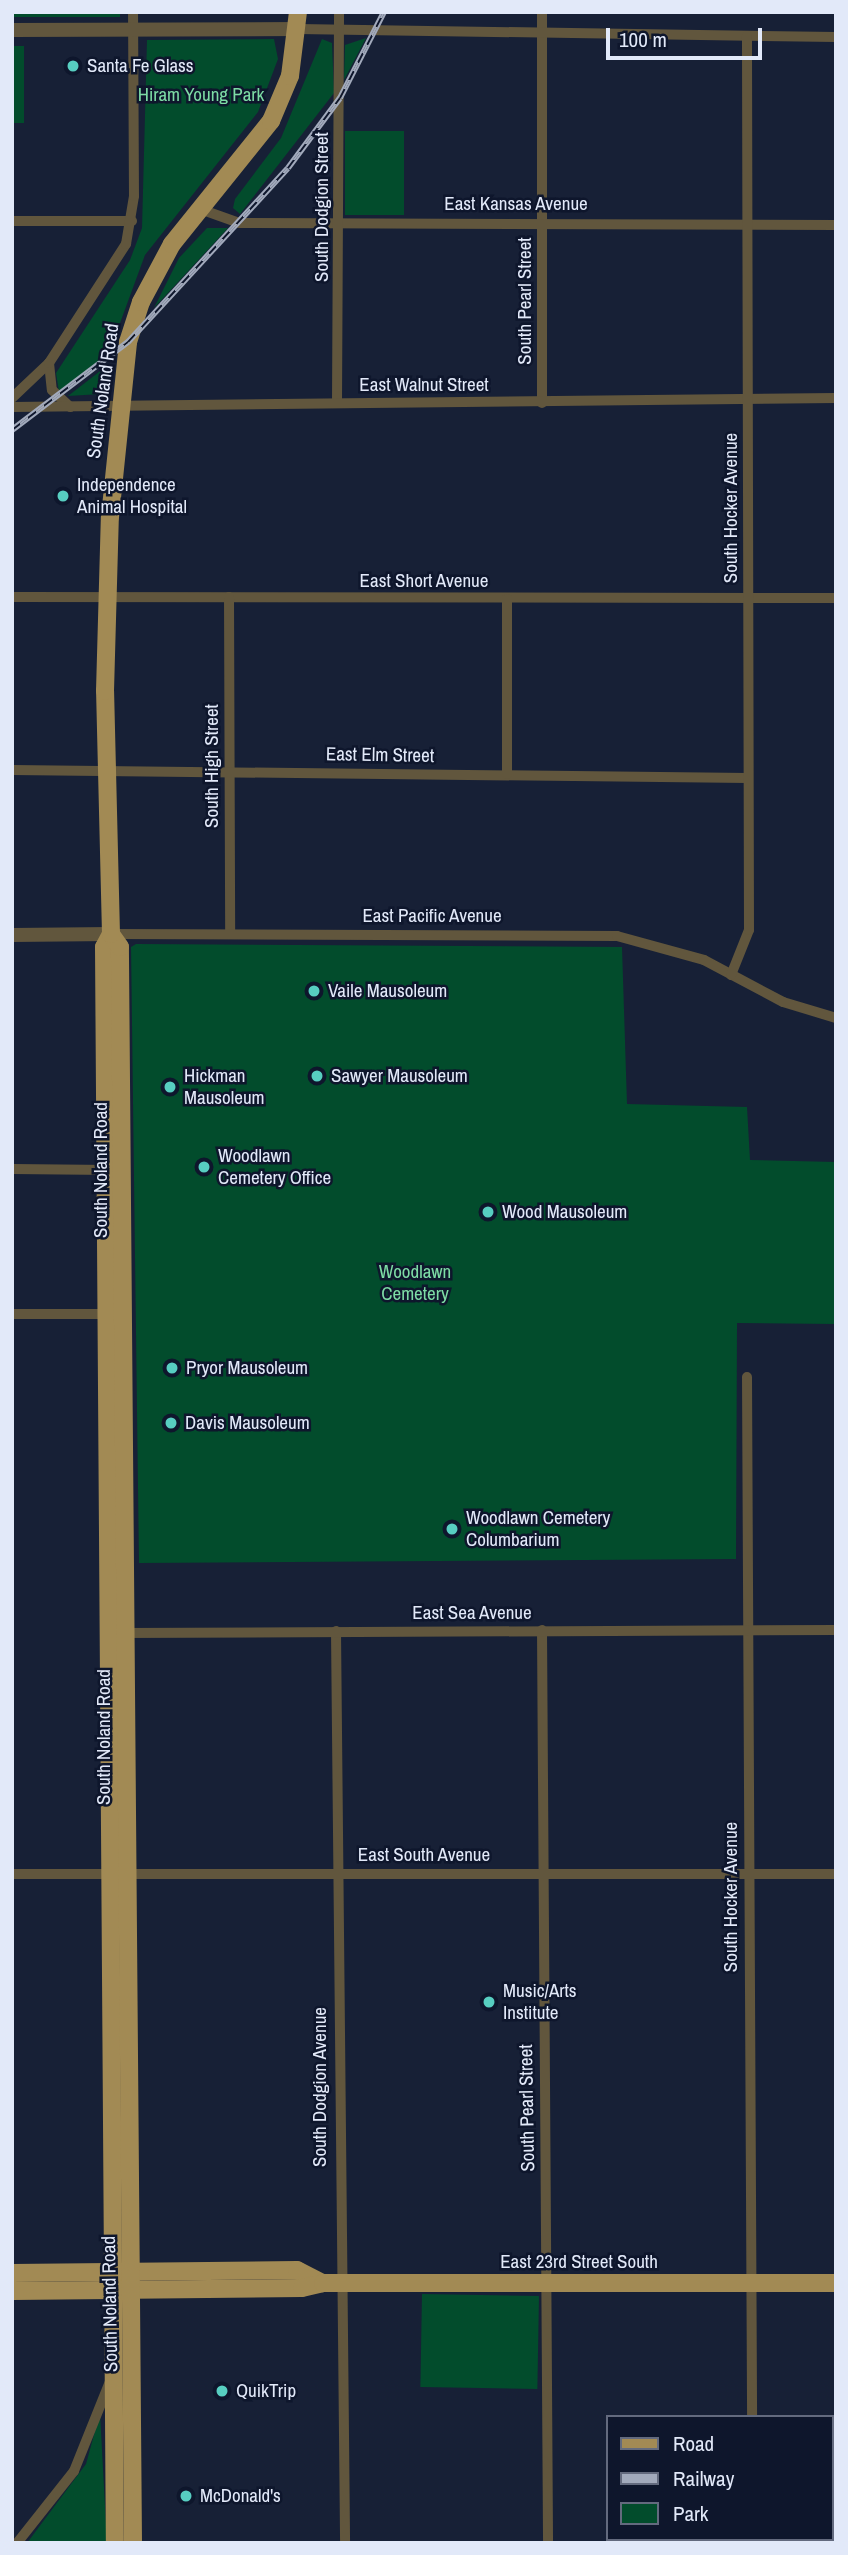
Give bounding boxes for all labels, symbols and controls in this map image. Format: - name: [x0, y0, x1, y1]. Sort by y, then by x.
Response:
- scale bar: [610, 14, 766, 58]
- text: 100 m: [619, 25, 667, 54]
- place label: Santa Fe Glass: [87, 55, 194, 77]
- marker: Santa Fe Glass: [65, 58, 81, 74]
- park label: Hiram Young Park: [138, 84, 264, 106]
- street label: South Dodgion Street: [311, 132, 333, 282]
- street label: East Kansas Avenue: [444, 193, 588, 215]
- street label: South Pearl Street: [514, 237, 536, 365]
- street label: South Noland Road: [82, 322, 124, 460]
- street label: East Walnut Street: [359, 374, 489, 396]
- street label: South Hocker Avenue: [720, 432, 742, 584]
- place label: Independence Animal Hospital: [77, 474, 187, 518]
- marker: Independence Animal Hospital: [55, 488, 71, 504]
- street label: East Short Avenue: [359, 570, 489, 592]
- street label: South High Street: [201, 704, 223, 828]
- street label: East Elm Street: [326, 743, 434, 767]
- street label: East Pacific Avenue: [362, 905, 502, 927]
- place label: Vaile Mausoleum: [328, 980, 447, 1002]
- marker: Vaile Mausoleum: [306, 983, 322, 999]
- place label: Hickman Mausoleum: [184, 1065, 265, 1109]
- place label: Sawyer Mausoleum: [331, 1065, 468, 1087]
- marker: Sawyer Mausoleum: [309, 1068, 325, 1084]
- marker: Hickman Mausoleum: [162, 1079, 178, 1095]
- street label: South Noland Road: [90, 1102, 112, 1238]
- place label: Woodlawn Cemetery Office: [218, 1145, 331, 1189]
- marker: Woodlawn Cemetery Office: [196, 1159, 212, 1175]
- place label: Wood Mausoleum: [502, 1201, 627, 1223]
- marker: Wood Mausoleum: [480, 1204, 496, 1220]
- park label: Woodlawn Cemetery: [379, 1261, 451, 1305]
- place label: Pryor Mausoleum: [186, 1357, 308, 1379]
- marker: Pryor Mausoleum: [164, 1360, 180, 1376]
- place label: Davis Mausoleum: [185, 1412, 310, 1434]
- marker: Davis Mausoleum: [163, 1415, 179, 1431]
- place label: Woodlawn Cemetery Columbarium: [466, 1507, 610, 1551]
- marker: Woodlawn Cemetery Columbarium: [444, 1521, 460, 1537]
- street label: East Sea Avenue: [412, 1602, 532, 1624]
- street label: South Noland Road: [93, 1669, 115, 1805]
- street label: South Hocker Avenue: [720, 1821, 742, 1973]
- street label: East South Avenue: [357, 1844, 491, 1866]
- place label: Music/Arts Institute: [503, 1980, 577, 2024]
- marker: Music/Arts Institute: [481, 1994, 497, 2010]
- street label: South Dodgion Avenue: [309, 2007, 331, 2167]
- street label: South Pearl Street: [514, 2044, 540, 2172]
- street label: South Noland Road: [97, 2236, 123, 2372]
- street label: East 23rd Street South: [500, 2251, 658, 2273]
- place label: QuikTrip: [236, 2380, 296, 2402]
- marker: QuikTrip: [214, 2383, 230, 2399]
- legend: [606, 2415, 834, 2541]
- text: Road: [673, 2429, 714, 2458]
- text: Railway: [673, 2464, 734, 2493]
- place label: McDonald's: [200, 2485, 281, 2507]
- marker: McDonald's: [178, 2488, 194, 2504]
- text: Park: [673, 2499, 708, 2528]

